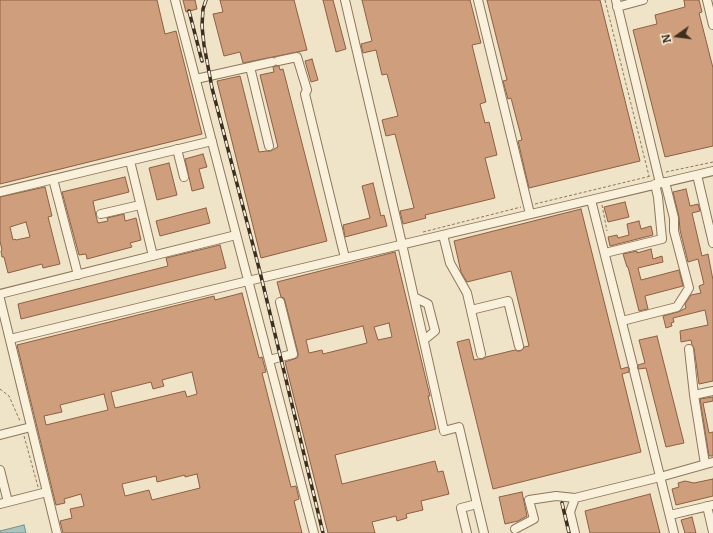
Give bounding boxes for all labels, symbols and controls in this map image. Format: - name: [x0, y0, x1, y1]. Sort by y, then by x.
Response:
- north arrow: [657, 16, 697, 56]
- text: N: [656, 32, 674, 45]

